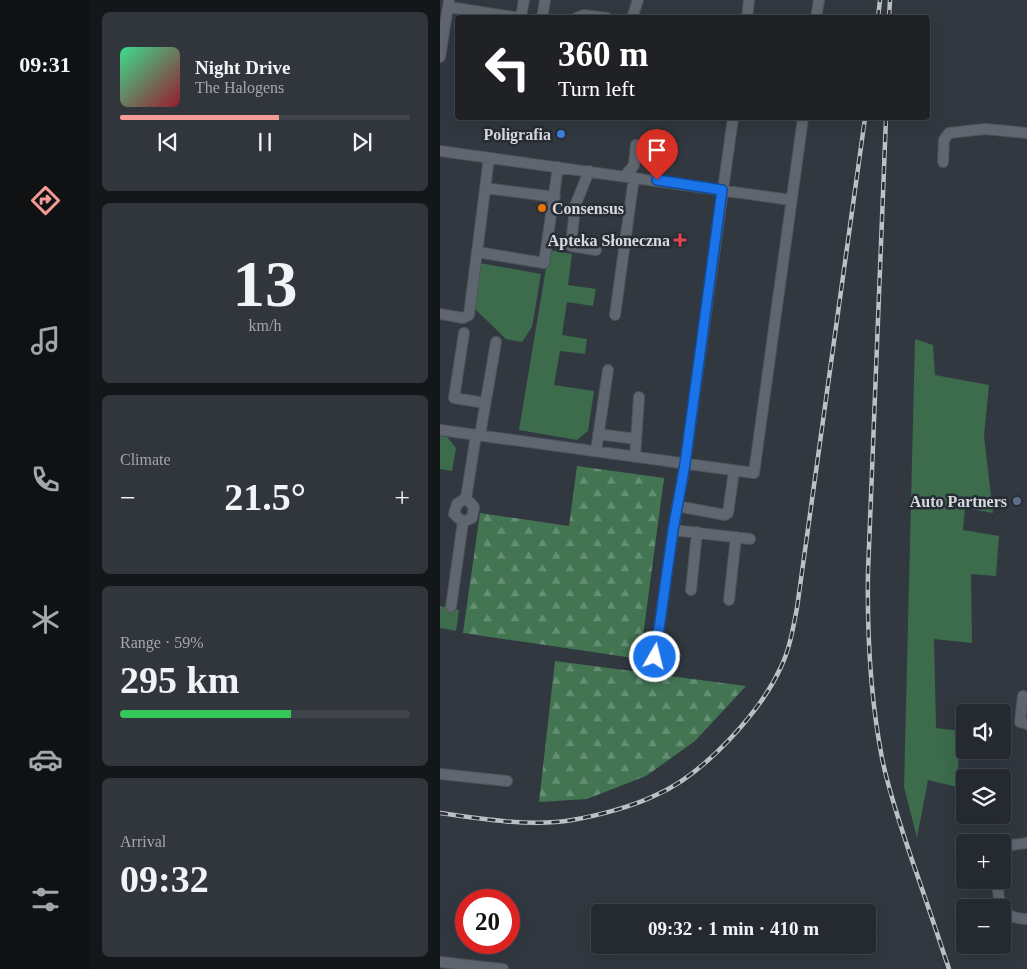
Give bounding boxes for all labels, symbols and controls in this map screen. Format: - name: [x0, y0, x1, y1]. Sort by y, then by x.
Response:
- icon: left: [475, 35, 540, 100]
- text: 360 m: [558, 35, 648, 74]
- text: 09:31: [19, 52, 71, 77]
- text: Night Drive: [195, 57, 291, 78]
- text: Turn left: [558, 76, 635, 101]
- text: The Halogens: [195, 79, 284, 96]
- place label: Poligrafia: [483, 126, 551, 144]
- icon: previous: [154, 128, 182, 156]
- icon: pause: [251, 128, 279, 156]
- icon: next: [348, 128, 376, 156]
- marker: Poligrafia: [555, 128, 567, 140]
- pin: [636, 129, 678, 180]
- icon: arrive: [643, 136, 671, 164]
- icon: directions: [28, 183, 63, 218]
- place label: Consensus: [552, 200, 624, 217]
- marker: Consensus: [536, 202, 548, 214]
- place label: Apteka Słoneczna: [548, 232, 670, 250]
- marker: Apteka Słoneczna: [674, 234, 686, 246]
- text: 13: [233, 248, 298, 320]
- text: km/h: [249, 317, 281, 334]
- icon: music: [28, 323, 63, 358]
- text: Climate: [120, 451, 171, 468]
- icon: phone: [28, 462, 63, 497]
- text: 21.5°: [224, 476, 306, 518]
- text: −: [120, 482, 136, 513]
- text: +: [394, 482, 410, 513]
- place label: Auto Partners: [910, 493, 1007, 510]
- marker: Auto Partners: [1011, 495, 1023, 507]
- icon: climate: [28, 602, 63, 637]
- position arrow: [628, 630, 680, 682]
- text: Range · 59%: [120, 634, 204, 651]
- text: 295 km: [120, 659, 239, 701]
- map controls: [956, 704, 1011, 954]
- button: sound: [956, 704, 1011, 759]
- icon: car: [28, 742, 63, 777]
- button: layers: [956, 769, 1011, 824]
- text: Arrival: [120, 833, 166, 850]
- button: +: [956, 834, 1011, 889]
- text: 09:32: [120, 858, 209, 900]
- icon: filters: [28, 882, 63, 917]
- speed limit sign: 20: [455, 889, 520, 954]
- button: −: [956, 899, 1011, 954]
- text: 09:32 · 1 min · 410 m: [648, 918, 819, 939]

